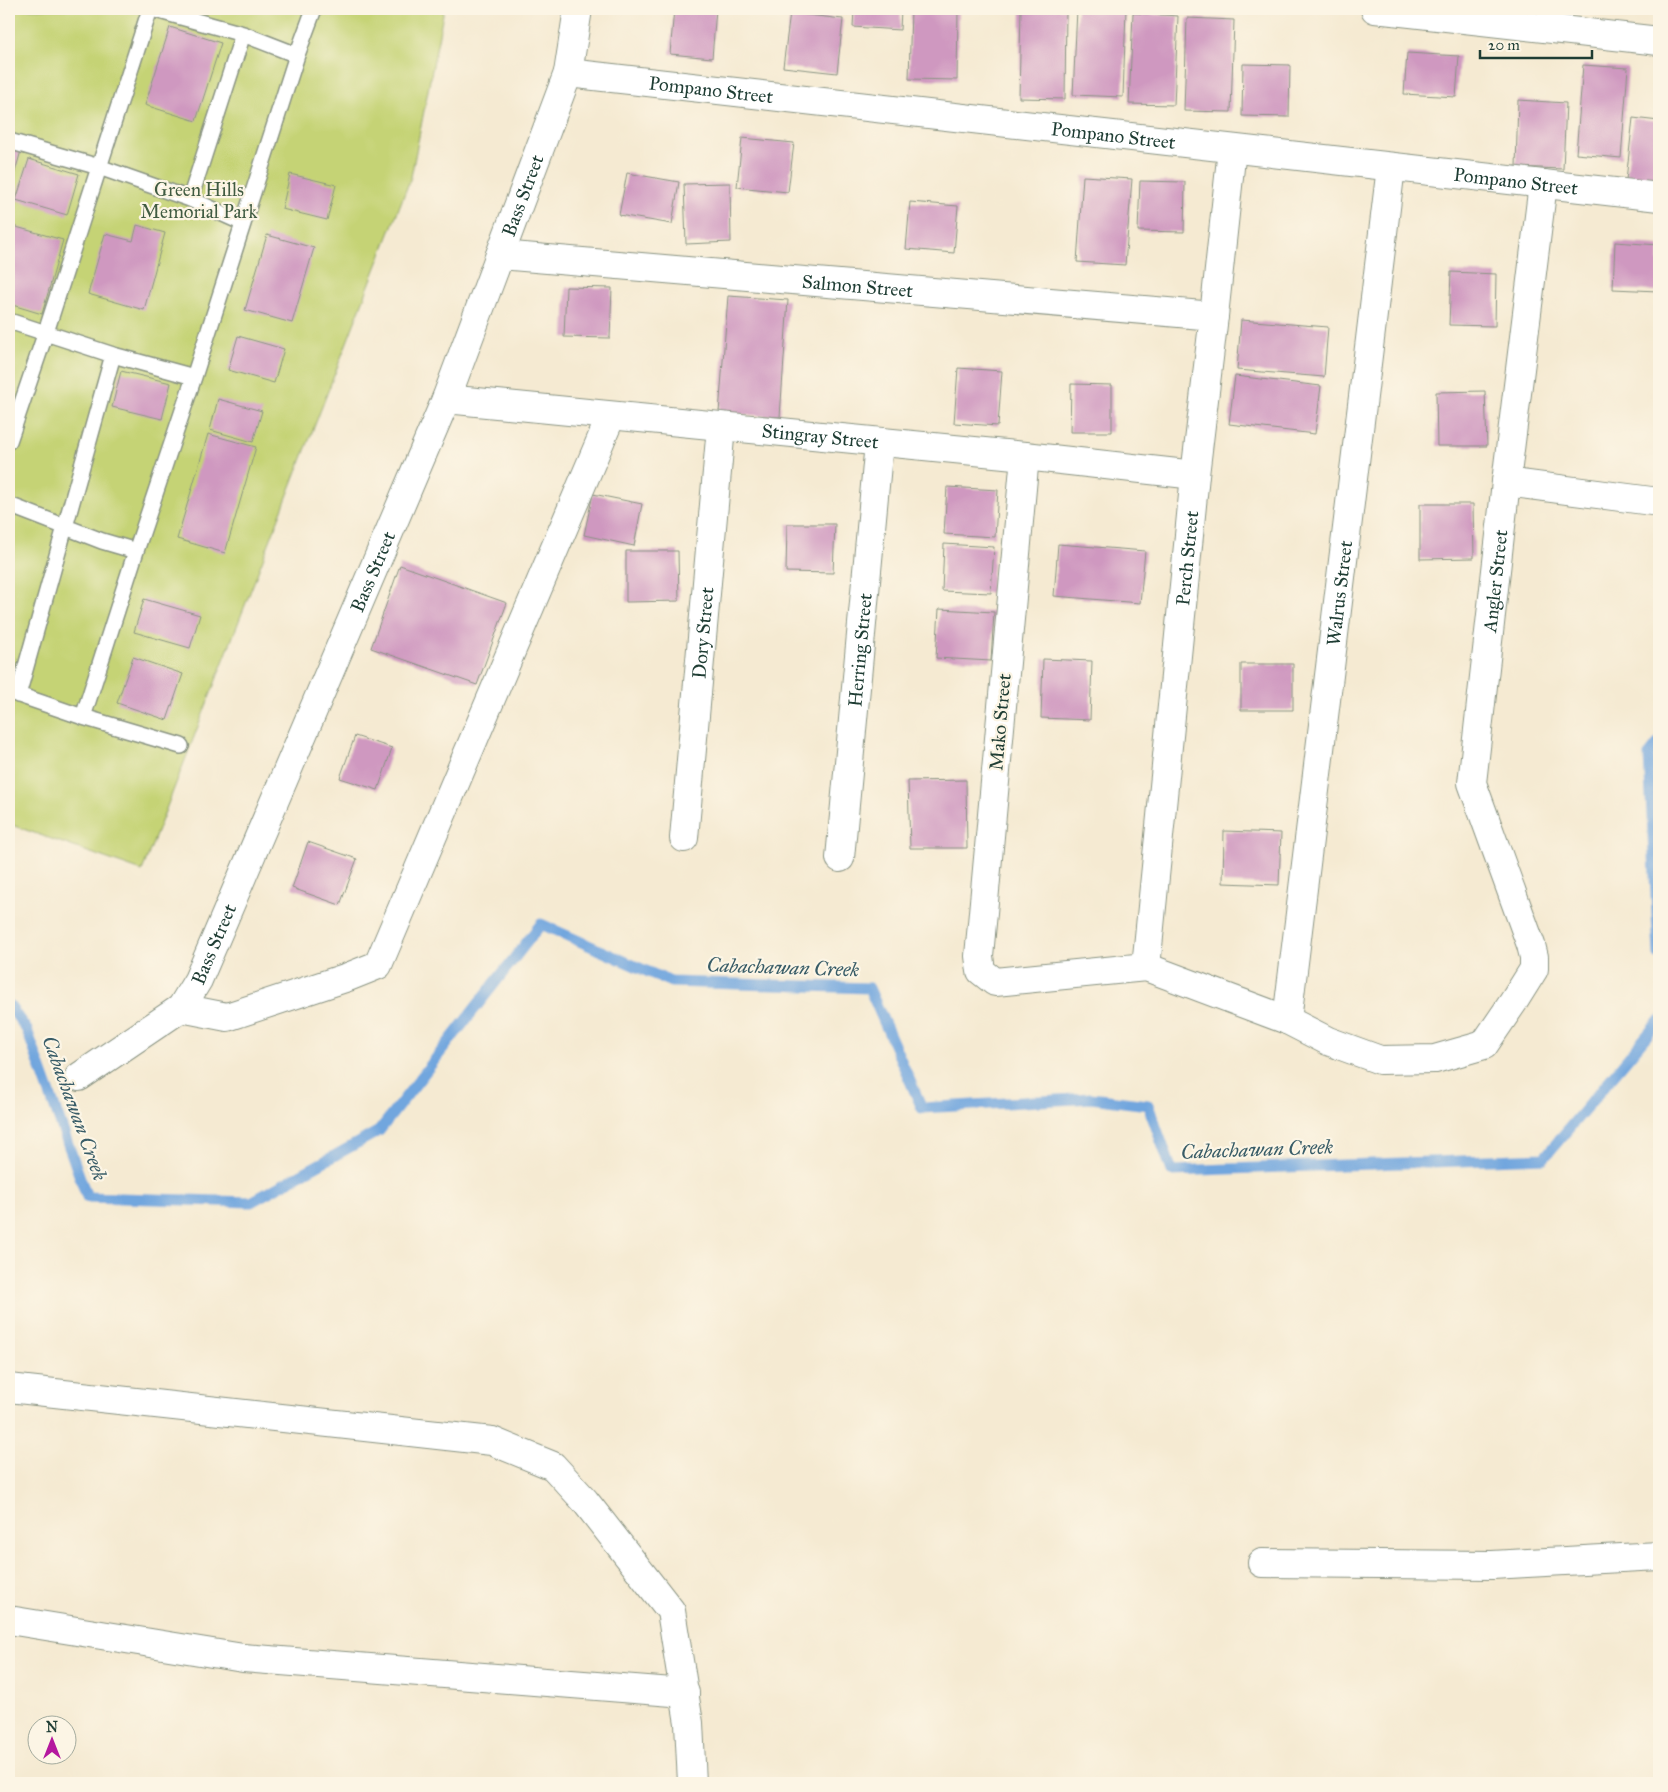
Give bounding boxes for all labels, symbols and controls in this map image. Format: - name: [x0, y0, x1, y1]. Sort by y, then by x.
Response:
- scale bar: [1480, 28, 1593, 60]
- text: 20 m: [1488, 36, 1520, 54]
- street label: Pompano Street: [648, 71, 775, 108]
- street label: Pompano Street: [1050, 117, 1177, 154]
- street label: Bass Street: [496, 151, 548, 240]
- street label: Pompano Street: [1453, 162, 1580, 199]
- park label: Green Hills Memorial Park: [141, 178, 258, 223]
- street label: Salmon Street: [801, 269, 914, 302]
- street label: Stingray Street: [761, 419, 880, 453]
- street label: Perch Street: [1171, 509, 1203, 607]
- street label: Bass Street: [345, 527, 400, 616]
- street label: Angler Street: [1477, 528, 1512, 635]
- street label: Walrus Street: [1321, 539, 1357, 647]
- street label: Dory Street: [687, 586, 718, 680]
- street label: Herring Street: [843, 592, 876, 708]
- street label: Mako Street: [984, 672, 1016, 771]
- street label: Bass Street: [186, 900, 241, 988]
- water label: Cabachawan Creek: [706, 952, 860, 982]
- water label: Cabachawan Creek: [38, 1032, 112, 1184]
- water label: Cabachawan Creek: [1180, 1134, 1334, 1164]
- north arrow: [28, 1714, 78, 1764]
- text: N: [46, 1719, 58, 1736]

